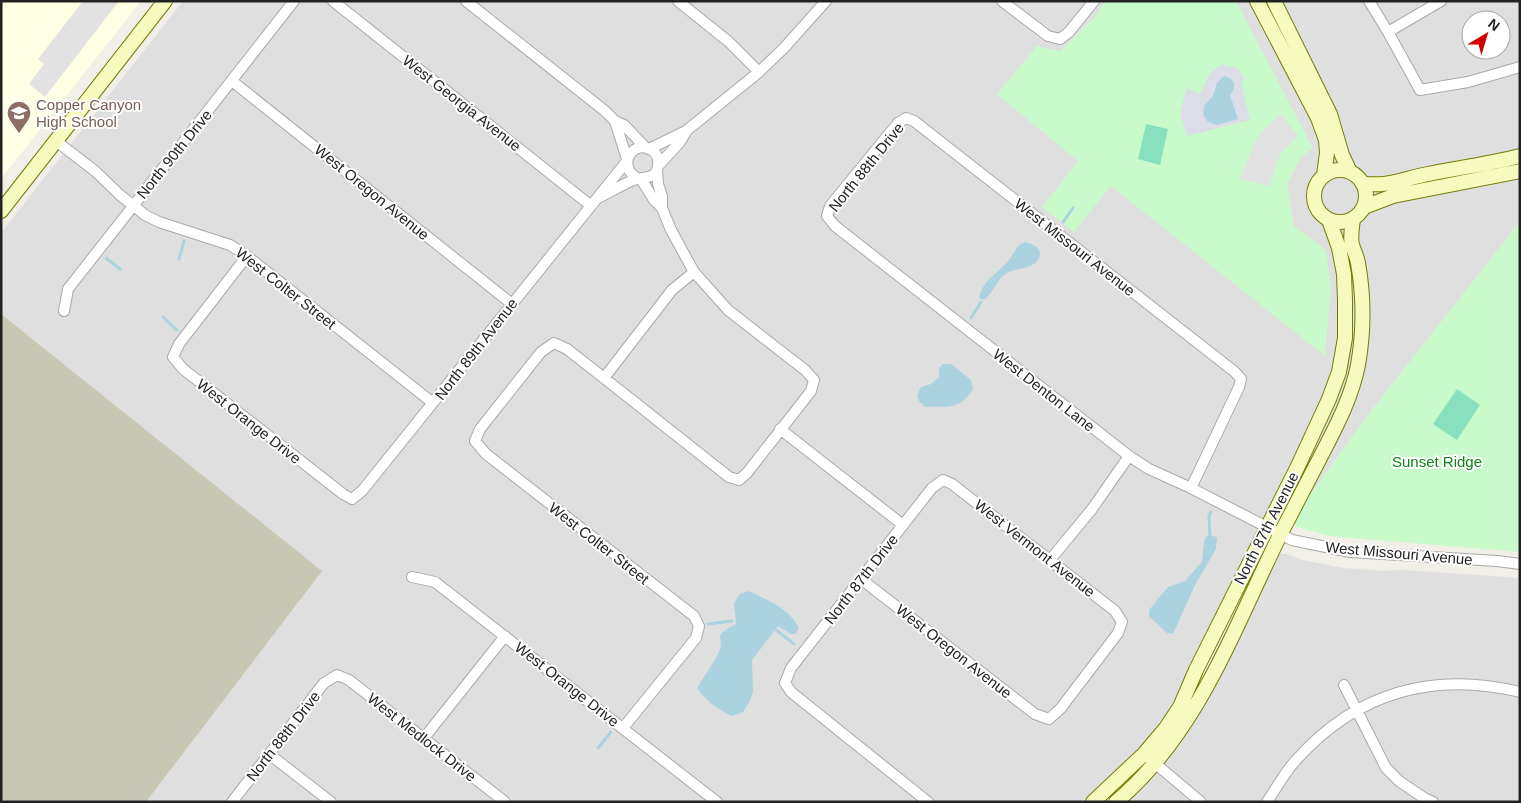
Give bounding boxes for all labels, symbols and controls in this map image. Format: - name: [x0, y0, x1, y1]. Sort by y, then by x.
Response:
- north arrow: [1461, 10, 1511, 60]
- text: N: [1485, 15, 1503, 34]
- street label: West Georgia Avenue: [399, 52, 525, 154]
- place label: Copper Canyon High School: [36, 96, 141, 130]
- school or university icon: Copper Canyon High School: [6, 100, 32, 134]
- street label: North 90th Drive: [133, 106, 215, 202]
- street label: North 88th Drive: [825, 119, 907, 215]
- street label: West Oregon Avenue: [311, 141, 433, 243]
- street label: West Missouri Avenue: [1012, 195, 1138, 299]
- street label: West Colter Street: [233, 244, 340, 333]
- street label: North 89th Avenue: [431, 295, 521, 403]
- street label: West Denton Lane: [990, 345, 1098, 435]
- street label: West Orange Drive: [194, 375, 304, 467]
- park label: Sunset Ridge: [1392, 453, 1482, 470]
- street label: North 87th Avenue: [1230, 469, 1302, 587]
- street label: West Vermont Avenue: [972, 496, 1098, 600]
- street label: West Colter Street: [546, 499, 653, 588]
- street label: North 87th Drive: [821, 531, 901, 627]
- street label: West Missouri Avenue: [1325, 538, 1473, 568]
- street label: West Oregon Avenue: [893, 601, 1015, 701]
- street label: West Orange Drive: [512, 638, 622, 730]
- street label: North 88th Drive: [243, 688, 323, 784]
- street label: West Medlock Drive: [364, 689, 480, 785]

